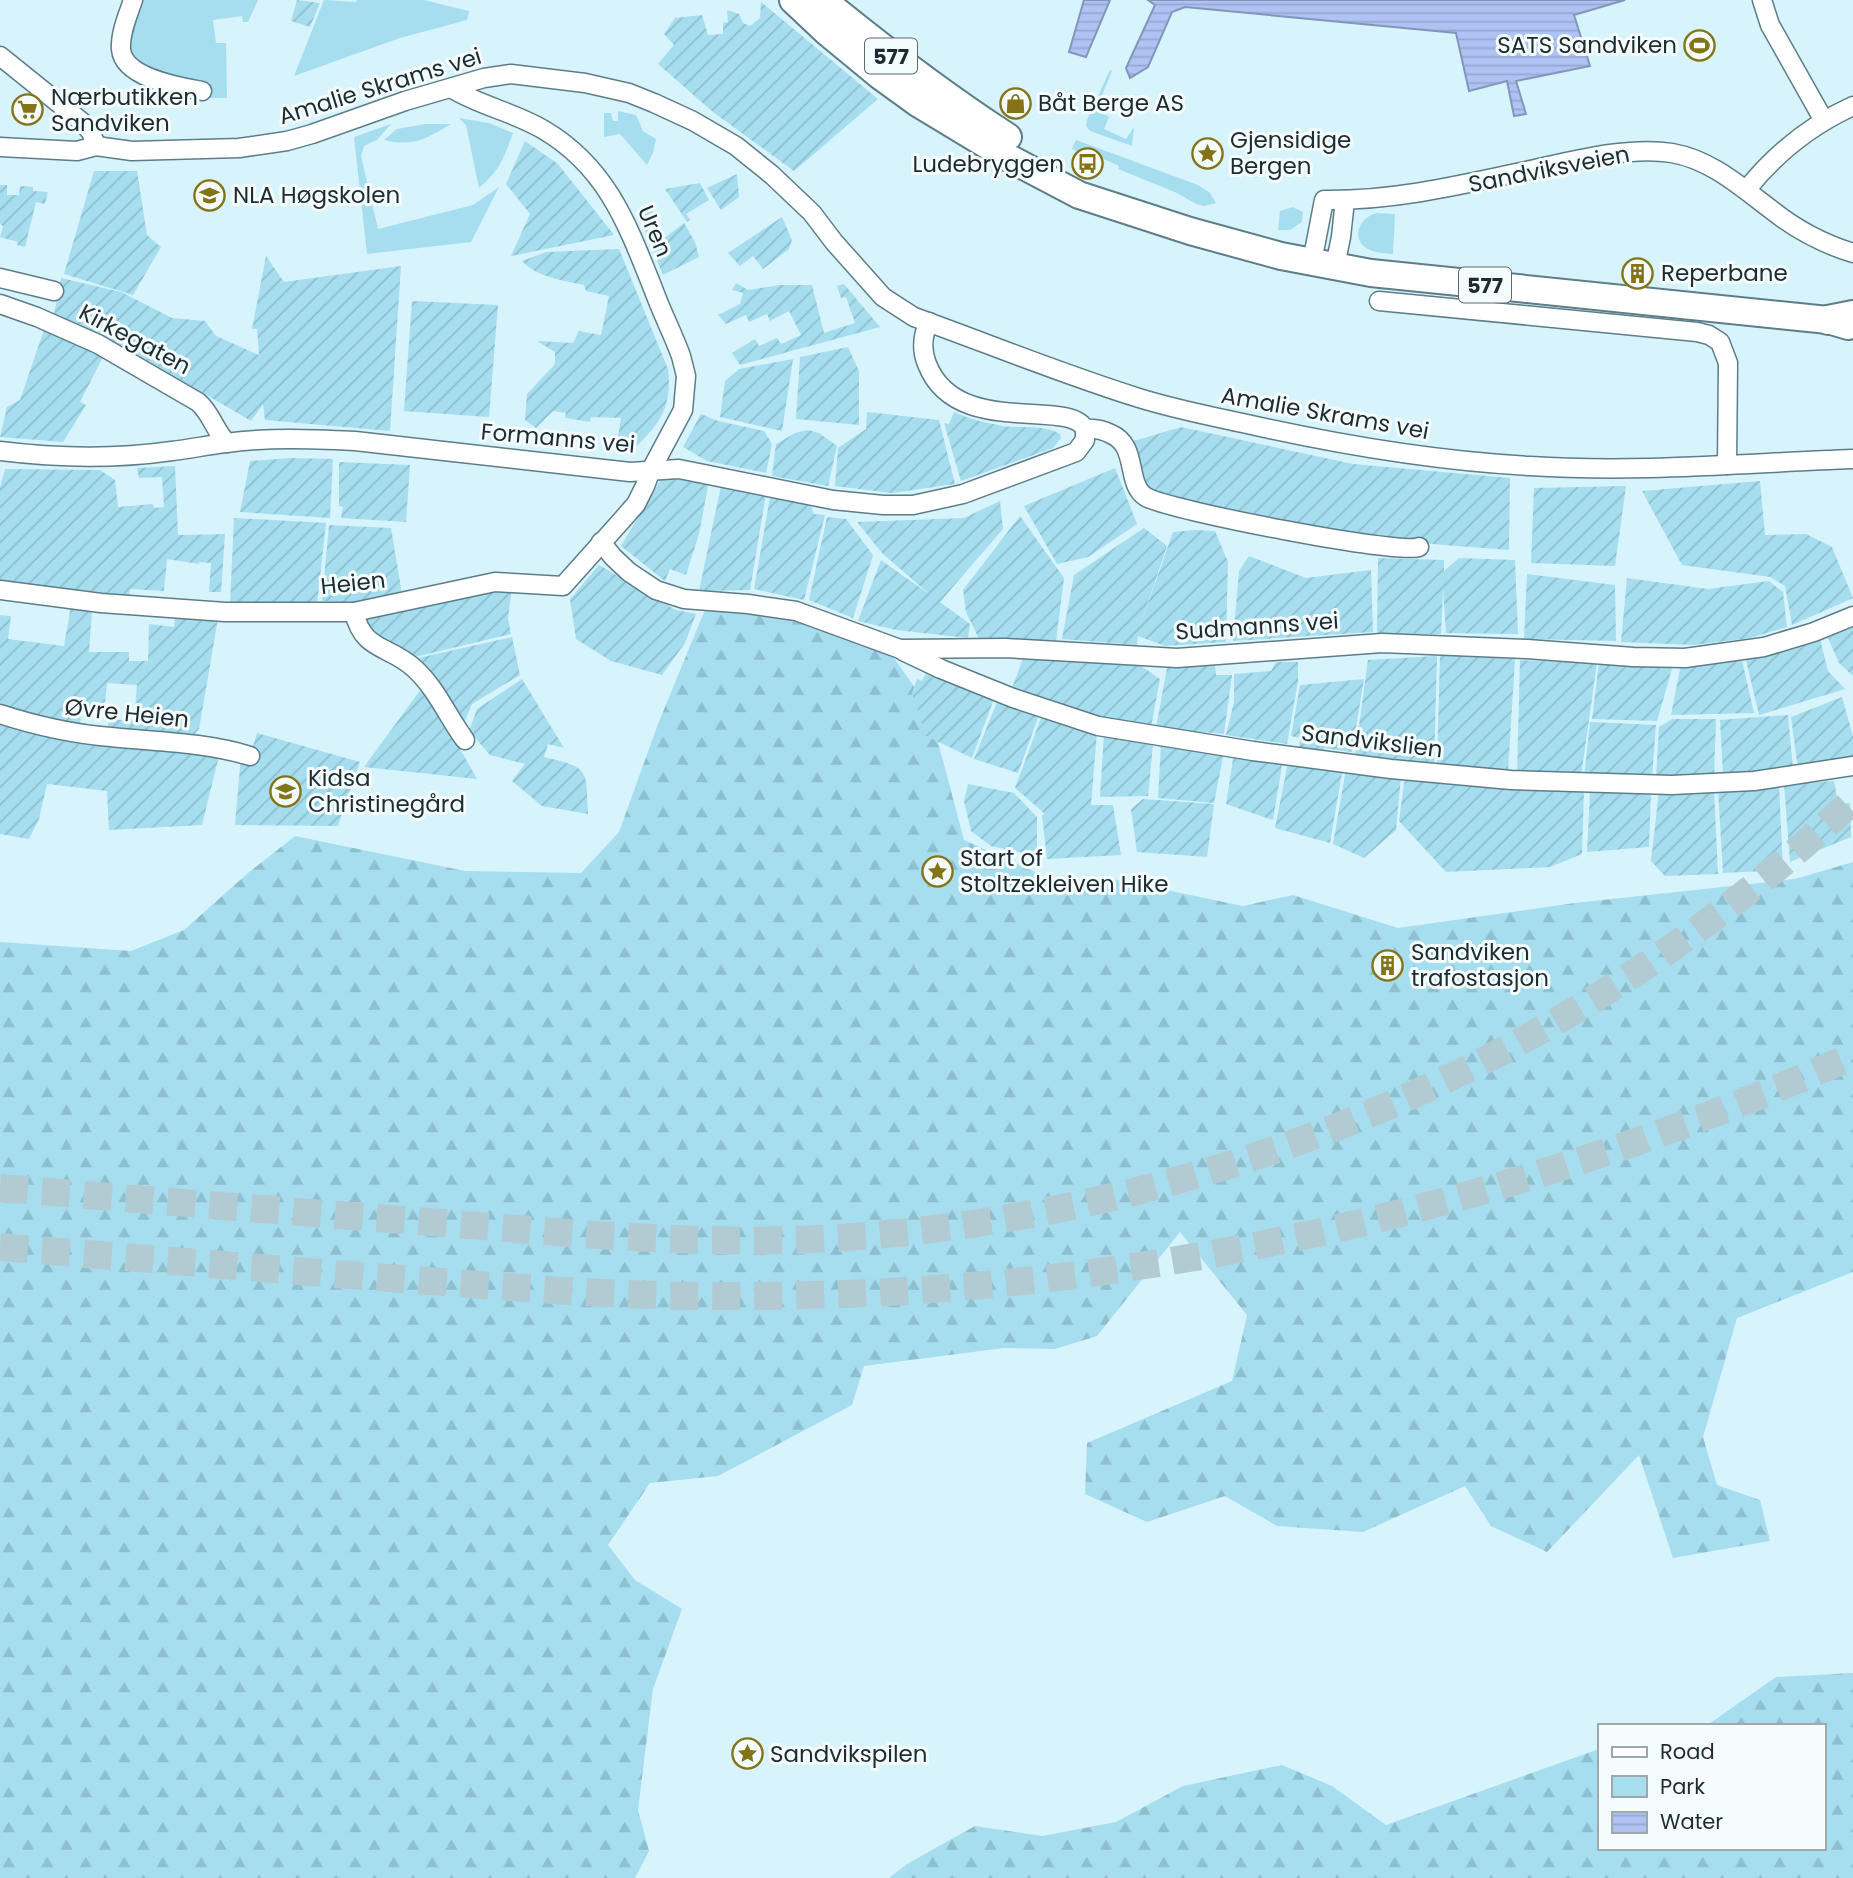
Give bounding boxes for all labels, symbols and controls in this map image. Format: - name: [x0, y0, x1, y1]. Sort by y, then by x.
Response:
- sports icon: SATS Sandviken: [1683, 28, 1717, 62]
- place label: SATS Sandviken: [1497, 29, 1677, 61]
- road number: 577: [865, 38, 917, 74]
- street label: Amalie Skrams vei: [275, 40, 485, 132]
- place label: Nærbutikken Sandviken: [51, 81, 198, 139]
- shop icon: Båt Berge AS: [998, 86, 1032, 120]
- place label: Båt Berge AS: [1038, 87, 1184, 119]
- supermarket icon: Nærbutikken Sandviken: [11, 93, 45, 127]
- place label: Gjensidige Bergen: [1230, 124, 1351, 182]
- place icon: Gjensidige Bergen: [1190, 136, 1224, 170]
- street label: Sandviksveien: [1466, 138, 1632, 200]
- bus stop icon: Ludebryggen: [1070, 147, 1104, 181]
- place label: Ludebryggen: [912, 148, 1064, 180]
- school or university icon: NLA Høgskolen: [193, 178, 227, 212]
- place label: NLA Høgskolen: [233, 179, 400, 211]
- street label: Uren: [630, 200, 680, 262]
- building icon: Reperbane: [1621, 256, 1655, 290]
- place label: Reperbane: [1661, 257, 1788, 289]
- road number: 577: [1459, 268, 1511, 302]
- street label: Kirkegaten: [73, 296, 197, 382]
- street label: Amalie Skrams vei: [1219, 379, 1431, 447]
- street label: Formanns vei: [480, 415, 636, 461]
- street label: Heien: [319, 564, 387, 602]
- street label: Sudmanns vei: [1174, 604, 1340, 648]
- street label: Øvre Heien: [63, 691, 191, 735]
- street label: Sandvikslien: [1300, 716, 1444, 766]
- place label: Kidsa Christinegård: [308, 762, 465, 820]
- school or university icon: Kidsa Christinegård: [268, 774, 302, 808]
- place label: Start of Stoltzekleiven Hike: [960, 842, 1168, 900]
- place icon: Start of Stoltzekleiven Hike: [920, 854, 954, 888]
- place label: Sandviken trafostasjon: [1411, 936, 1549, 994]
- building icon: Sandviken trafostasjon: [1371, 948, 1405, 982]
- legend: [1598, 1724, 1825, 1850]
- place icon: Sandvikspilen: [730, 1737, 764, 1771]
- text: Road: [1660, 1737, 1715, 1766]
- place label: Sandvikspilen: [770, 1738, 928, 1770]
- text: Park: [1660, 1772, 1705, 1801]
- text: Water: [1660, 1807, 1723, 1836]

